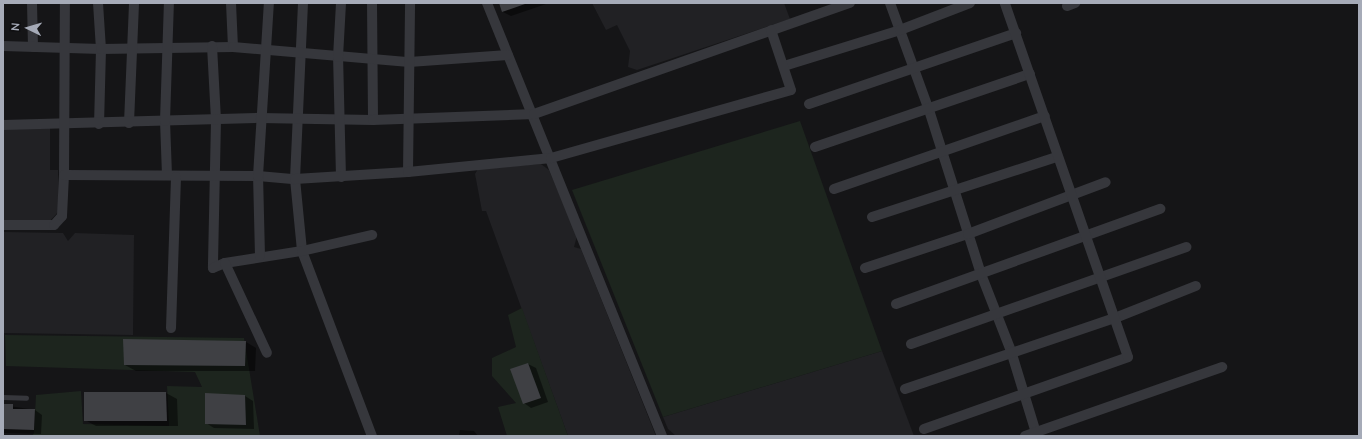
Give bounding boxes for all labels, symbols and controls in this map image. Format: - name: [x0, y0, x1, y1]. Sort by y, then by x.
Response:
- north arrow: [8, 8, 48, 48]
- text: N: [8, 22, 23, 32]

